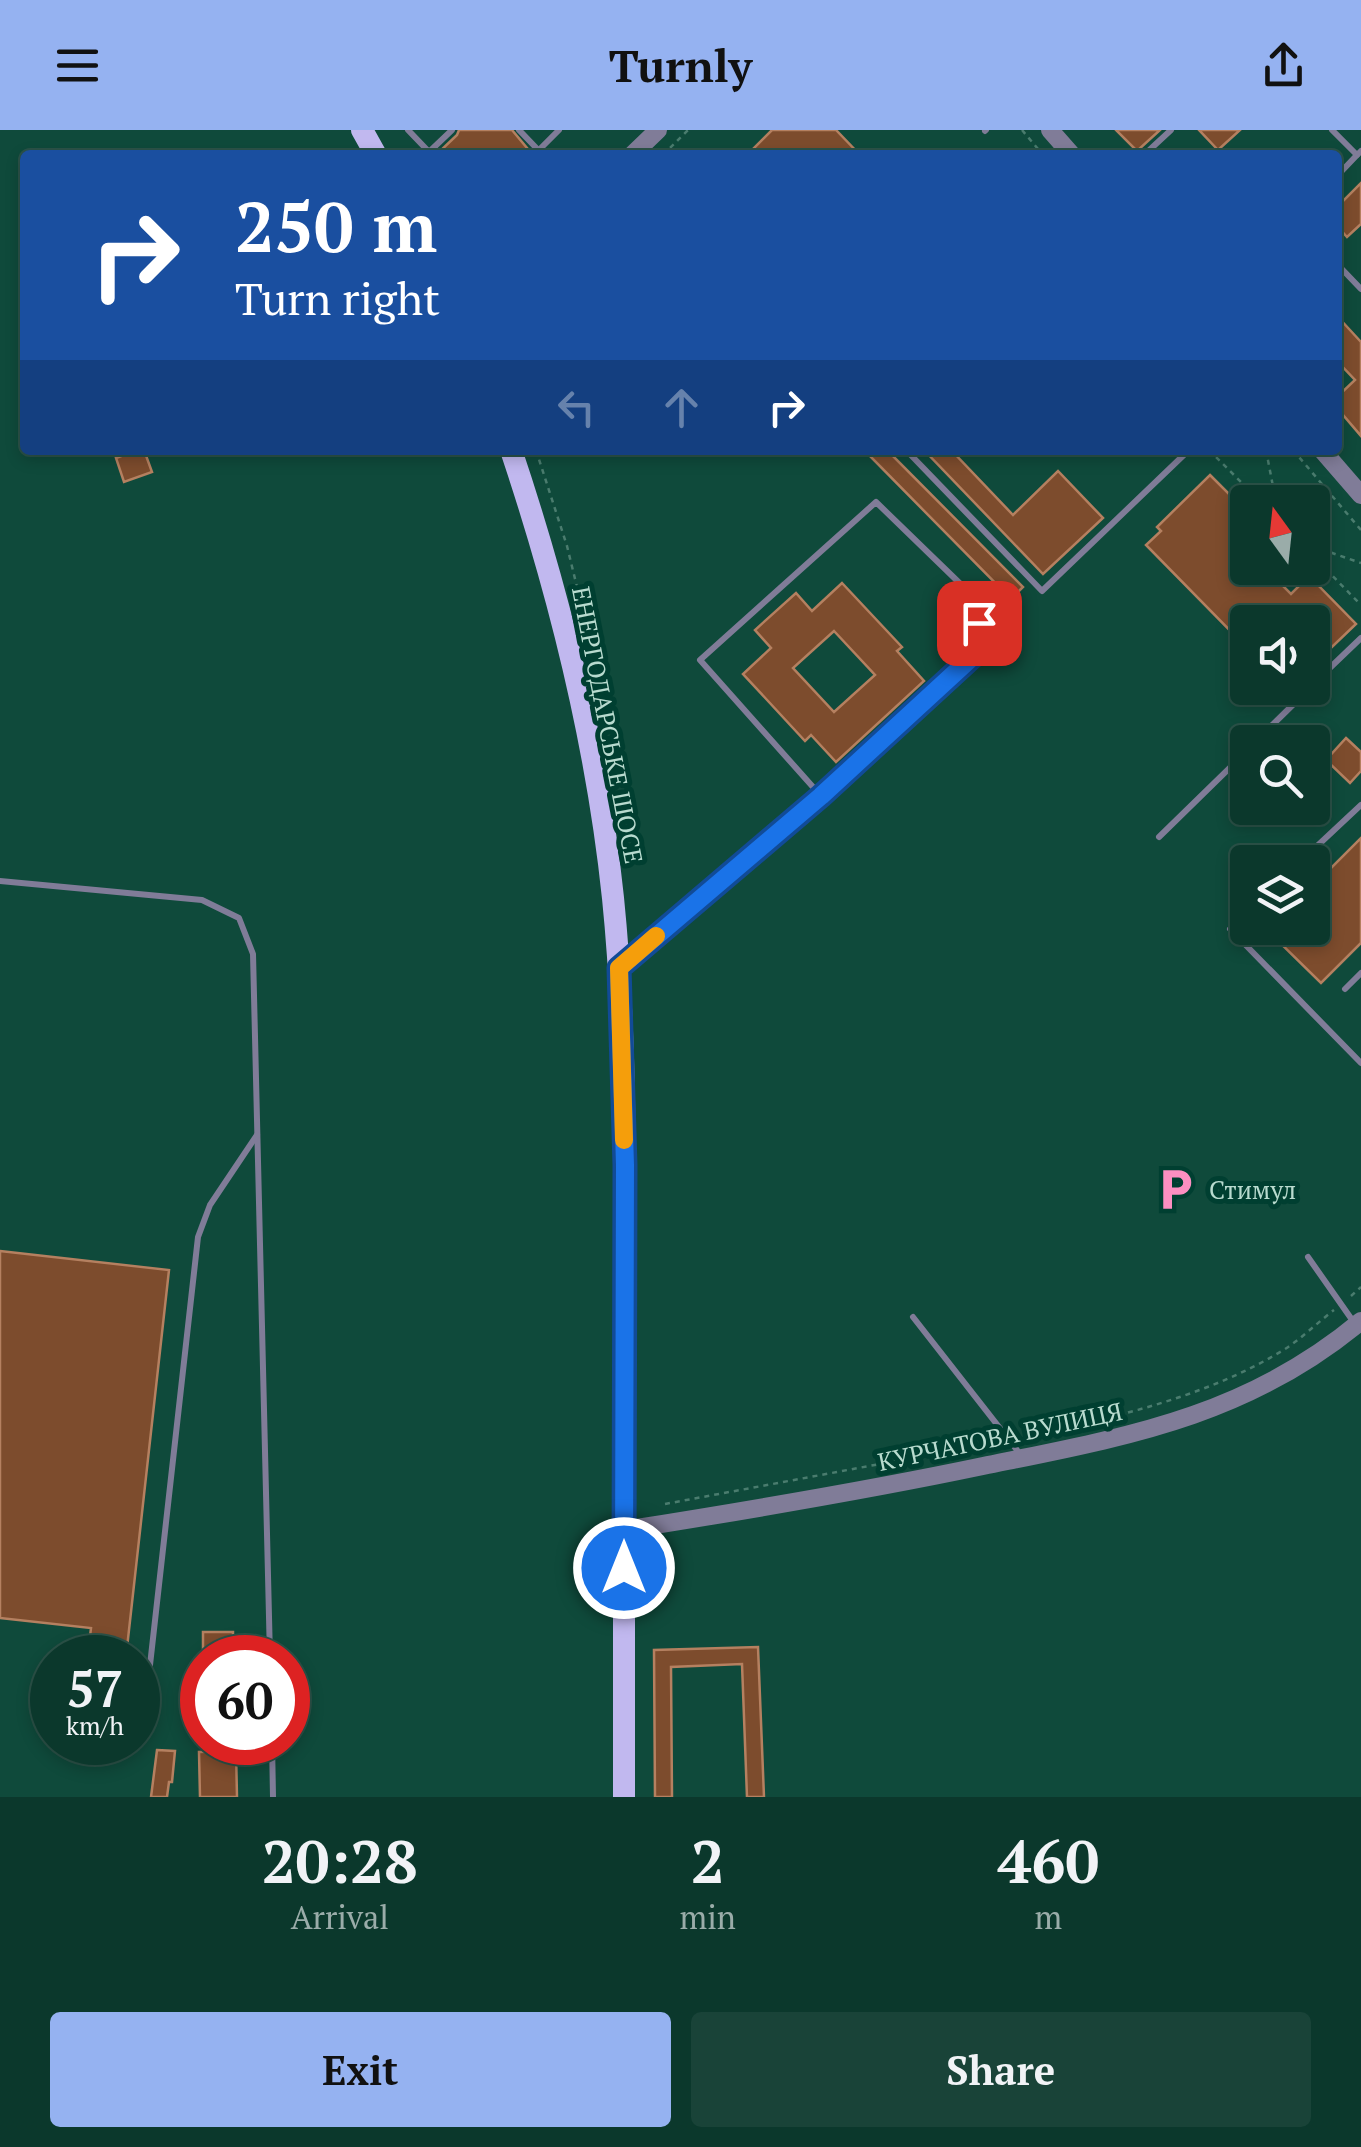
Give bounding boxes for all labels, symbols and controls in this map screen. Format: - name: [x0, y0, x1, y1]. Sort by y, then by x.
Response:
- text: Turnly: [609, 35, 752, 95]
- icon: menu: [50, 38, 105, 93]
- icon: share: [1256, 38, 1311, 93]
- text: 250 m: [235, 179, 437, 272]
- icon: right: [70, 190, 200, 320]
- text: Turn right: [235, 268, 440, 328]
- icon: left: [549, 380, 604, 435]
- icon: ahead: [654, 380, 709, 435]
- icon: right: [759, 380, 814, 435]
- north arrow: [1230, 485, 1330, 585]
- map controls: [1230, 485, 1330, 945]
- pin: [937, 581, 1022, 666]
- street label: ЕНЕРГОДАРСЬКЕ ШОСЕ: [565, 584, 651, 866]
- icon: arrive: [952, 596, 1007, 651]
- button: sound: [1230, 605, 1330, 705]
- button: search: [1230, 725, 1330, 825]
- button: layers: [1230, 845, 1330, 945]
- parking icon: Стимул: [1152, 1165, 1200, 1213]
- place label: Стимул: [1209, 1173, 1296, 1206]
- street label: КУРЧАТОВА ВУЛИЦЯ: [875, 1394, 1125, 1478]
- position arrow: [572, 1516, 676, 1620]
- speed limit sign: 60: [180, 1635, 310, 1765]
- text: 57: [67, 1655, 123, 1721]
- text: km/h: [66, 1709, 124, 1742]
- text: 20:28: [262, 1821, 418, 1900]
- text: 2: [691, 1821, 725, 1900]
- text: 460: [998, 1821, 1099, 1900]
- text: Arrival: [291, 1896, 389, 1938]
- text: min: [680, 1896, 736, 1938]
- text: m: [1035, 1896, 1062, 1938]
- button: Exit: [50, 2012, 671, 2127]
- button: Share: [691, 2012, 1311, 2127]

